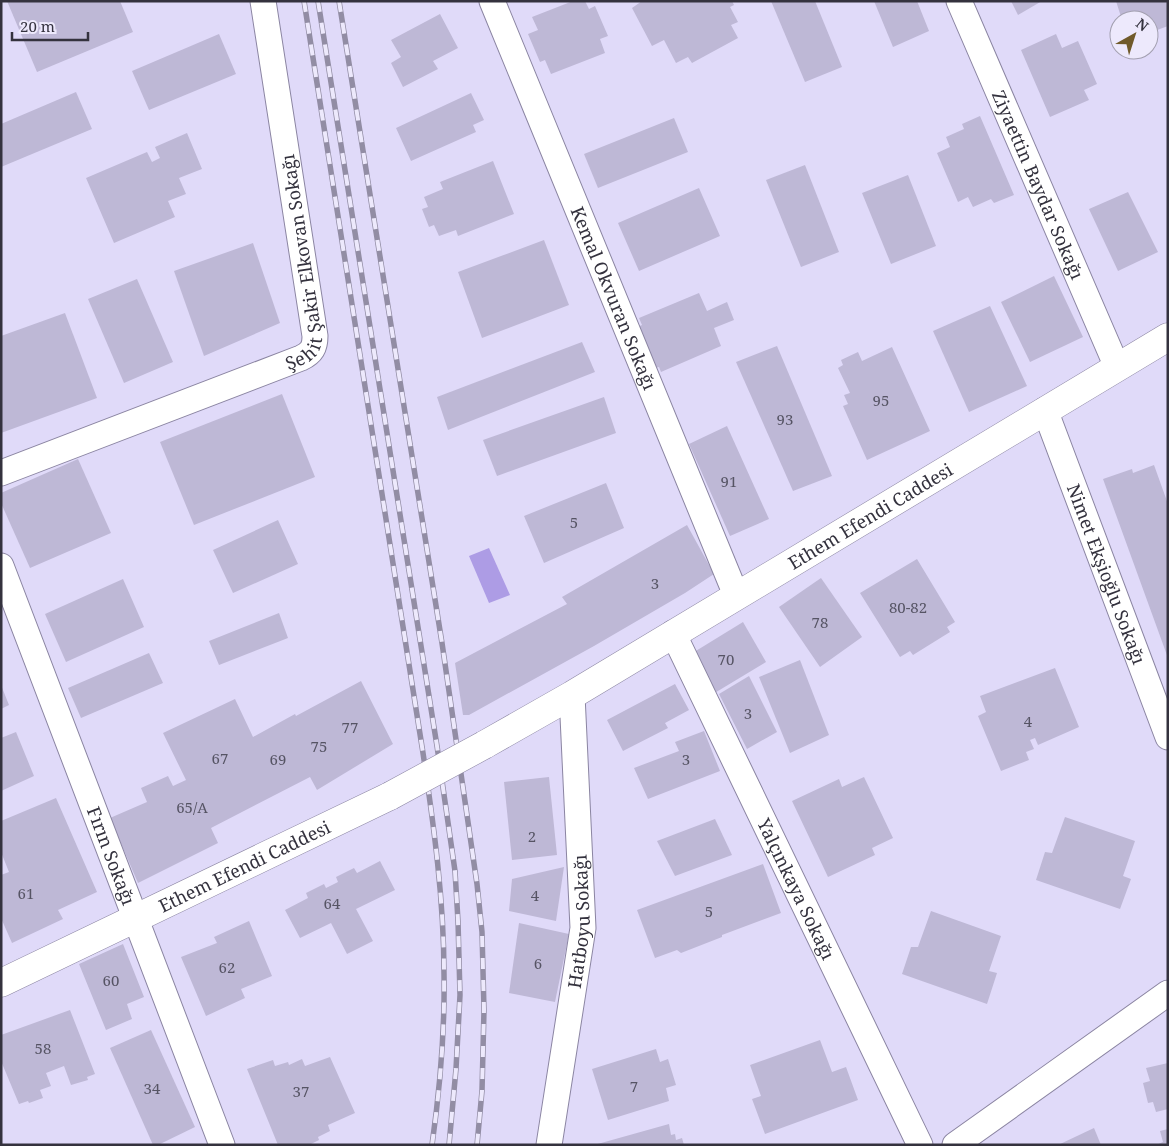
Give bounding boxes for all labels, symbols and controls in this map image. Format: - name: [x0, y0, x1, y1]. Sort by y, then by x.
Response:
- scale bar: [12, 10, 89, 42]
- north arrow: [1109, 10, 1159, 60]
- text: N: [1132, 14, 1153, 35]
- text: 20 m: [20, 16, 55, 36]
- street label: Ziyaettin Baydar Sokağı: [987, 86, 1090, 283]
- street label: Şehit Şakir Elkovan Sokağı: [267, 142, 297, 370]
- text: Şehit Şakir Elkovan Sokağı: [275, 153, 327, 375]
- street label: Kemal Okvuran Sokağı: [566, 203, 662, 393]
- house number: 95: [873, 390, 889, 410]
- house number: 93: [777, 409, 793, 429]
- street label: Ethem Efendi Caddesi: [783, 457, 957, 575]
- house number: 91: [721, 471, 737, 491]
- street label: Nimet Ekşioğlu Sokağı: [1062, 480, 1152, 668]
- house number: 5: [570, 512, 578, 532]
- house number: 3: [651, 573, 659, 593]
- house number: 80-82: [889, 597, 927, 617]
- house number: 78: [812, 612, 828, 632]
- house number: 70: [718, 649, 734, 669]
- house number: 3: [744, 703, 752, 723]
- house number: 4: [1024, 711, 1033, 731]
- house number: 77: [342, 717, 358, 737]
- house number: 75: [311, 736, 327, 756]
- house number: 67: [212, 748, 228, 768]
- house number: 69: [270, 749, 286, 769]
- house number: 3: [682, 749, 690, 769]
- house number: 65/A: [176, 797, 208, 817]
- street label: Fırın Sokağı: [82, 803, 141, 908]
- street label: Yalçınkaya Sokağı: [752, 813, 841, 963]
- street label: Ethem Efendi Caddesi: [154, 814, 334, 918]
- house number: 2: [528, 826, 536, 846]
- street label: Hatboyu Sokağı: [562, 854, 595, 990]
- house number: 61: [18, 883, 34, 903]
- house number: 4: [531, 885, 540, 905]
- house number: 64: [324, 893, 341, 913]
- house number: 5: [705, 901, 713, 921]
- house number: 6: [534, 953, 542, 973]
- house number: 62: [219, 957, 235, 977]
- house number: 60: [103, 970, 119, 990]
- house number: 58: [35, 1038, 51, 1058]
- house number: 7: [630, 1076, 638, 1096]
- house number: 34: [144, 1078, 161, 1098]
- house number: 37: [293, 1081, 309, 1101]

